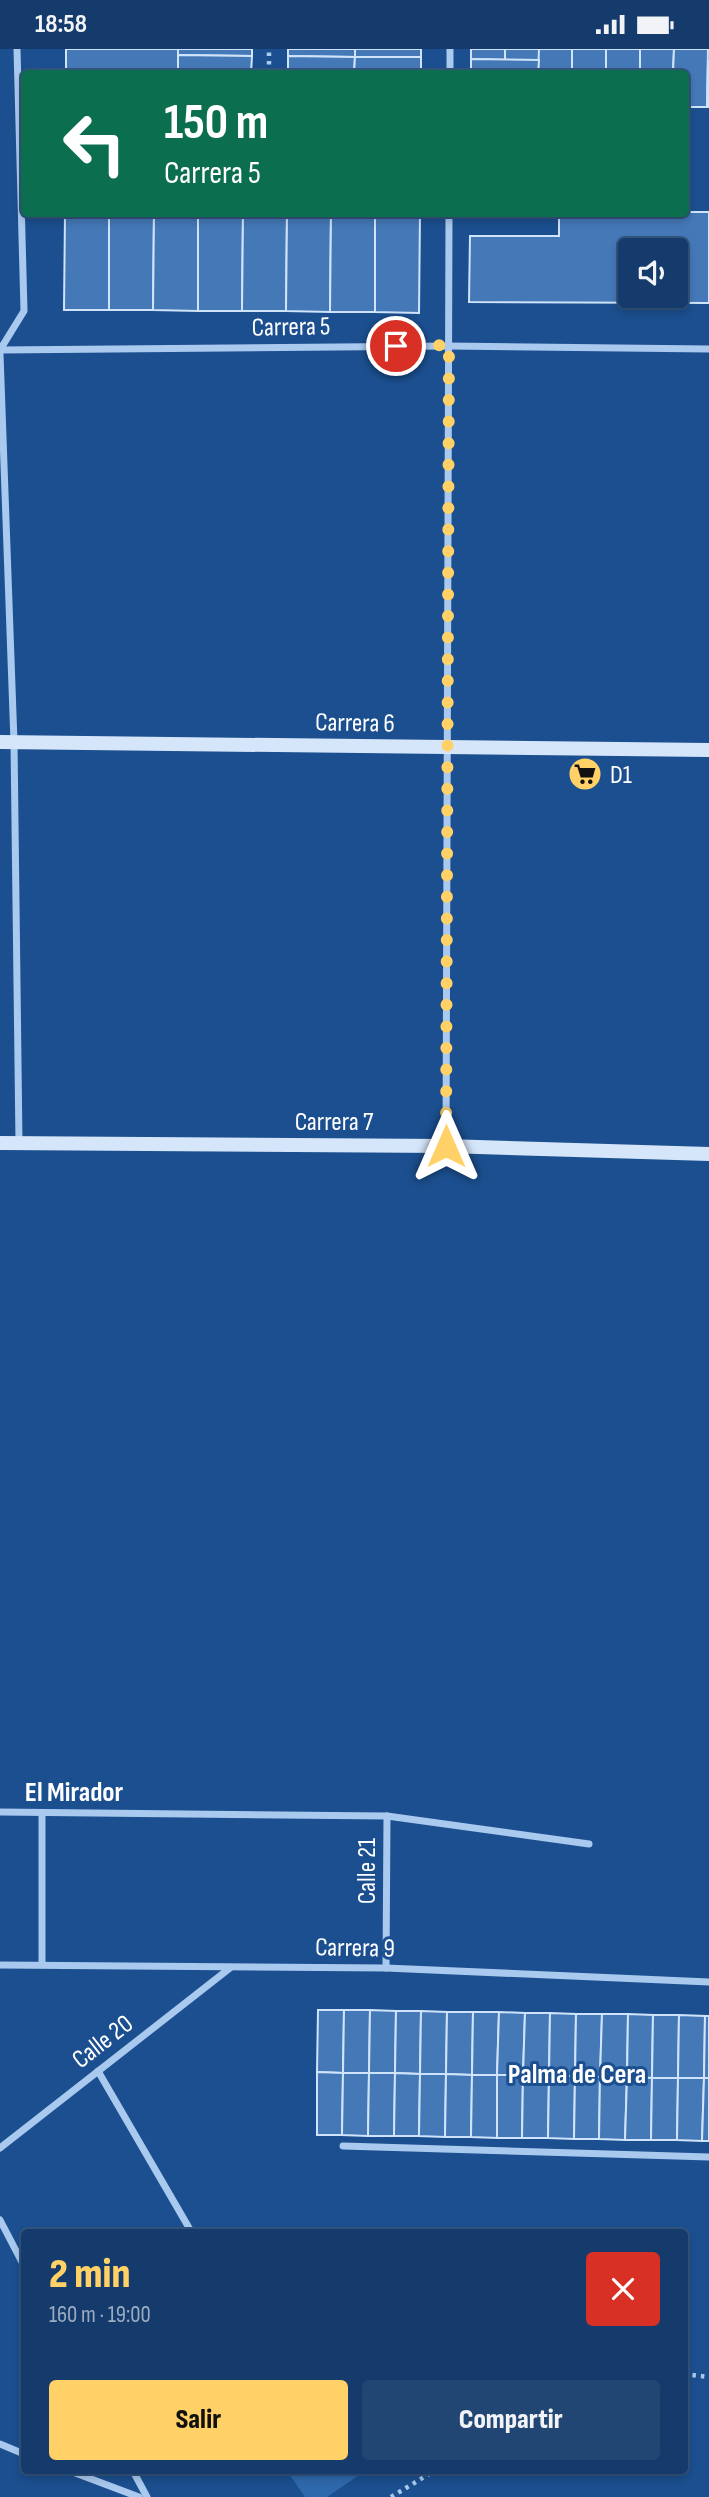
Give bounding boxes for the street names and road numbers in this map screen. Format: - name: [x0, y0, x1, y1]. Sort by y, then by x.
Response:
- street label: Carrera 5: [251, 311, 331, 344]
- street label: Carrera 6: [315, 707, 395, 740]
- street label: Carrera 7: [295, 1107, 374, 1138]
- street label: Calle 21: [352, 1838, 383, 1904]
- street label: Carrera 9: [315, 1932, 395, 1965]
- street label: Calle 20: [66, 2009, 140, 2076]

